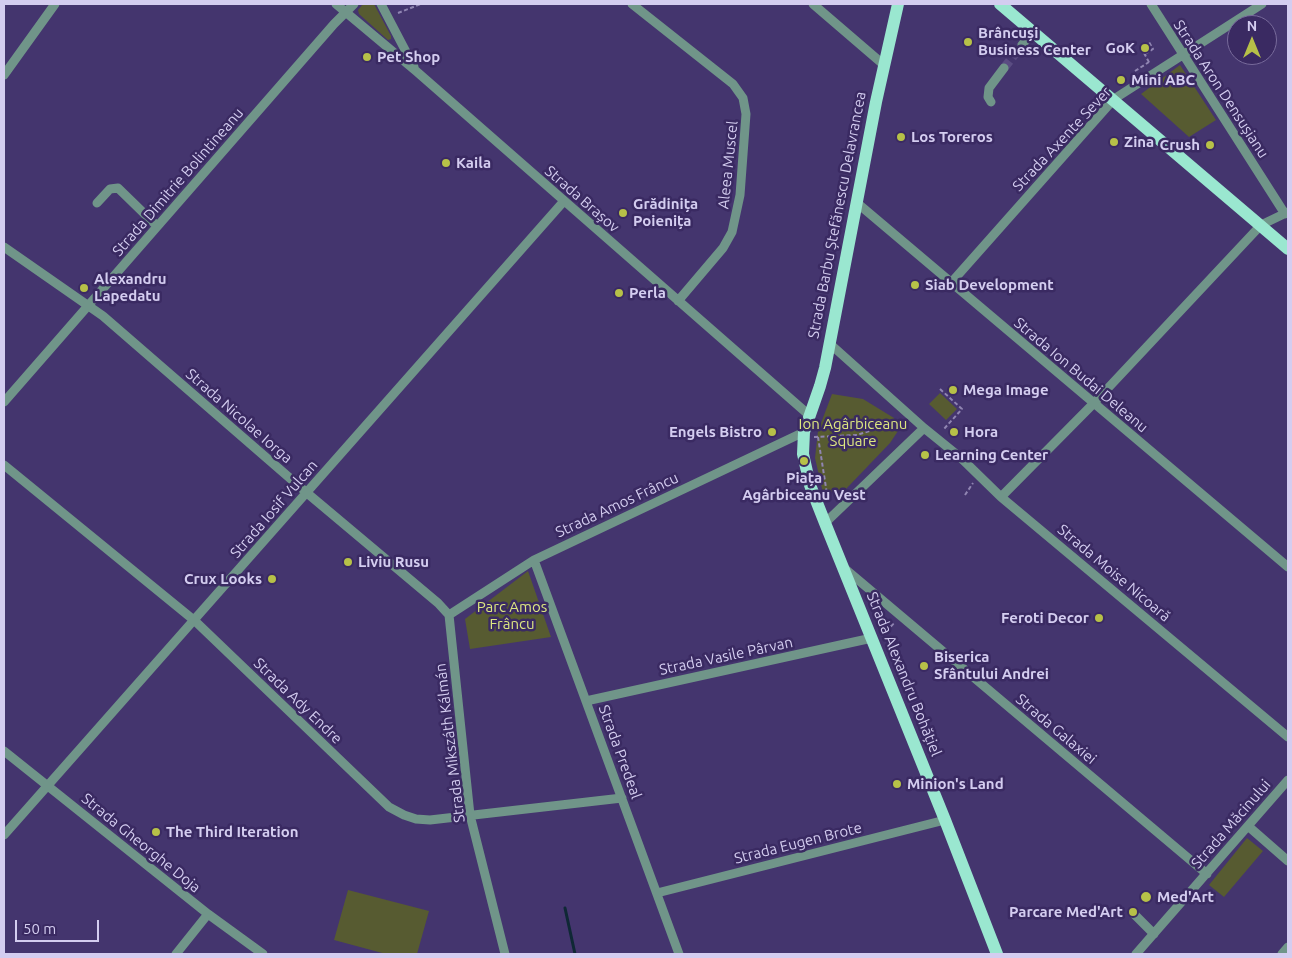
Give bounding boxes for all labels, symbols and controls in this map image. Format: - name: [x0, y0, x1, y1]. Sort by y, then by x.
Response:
- north arrow: [1227, 15, 1277, 65]
- street label: Strada Aron Densușianu: [1170, 17, 1272, 161]
- text: N: [1247, 18, 1257, 34]
- place label: Brâncuși Business Center: [978, 24, 1091, 59]
- marker: Brâncuși Business Center: [962, 36, 974, 48]
- place label: GoK: [1106, 39, 1135, 57]
- marker: GoK: [1139, 42, 1151, 54]
- place label: Pet Shop: [377, 48, 440, 66]
- marker: Pet Shop: [361, 51, 373, 63]
- place label: Mini ABC: [1131, 71, 1195, 89]
- marker: Mini ABC: [1115, 74, 1127, 86]
- street label: Strada Axente Sever: [1009, 83, 1115, 195]
- street label: Strada Barbu Ștefănescu Delavrancea: [804, 90, 870, 340]
- street label: Strada Dimitrie Bolintineanu: [109, 104, 247, 260]
- street label: Aleea Muscel: [714, 120, 742, 210]
- place label: Los Toreros: [911, 128, 993, 146]
- marker: Los Toreros: [895, 131, 907, 143]
- place label: Zina: [1124, 133, 1154, 151]
- marker: Zina: [1108, 136, 1120, 148]
- place label: Crush: [1160, 136, 1200, 154]
- marker: Crush: [1204, 139, 1216, 151]
- place label: Kaila: [456, 154, 491, 172]
- marker: Kaila: [440, 157, 452, 169]
- street label: Strada Brașov: [541, 162, 623, 236]
- place label: Grădinița Poienița: [633, 195, 698, 230]
- marker: Grădinița Poienița: [617, 207, 629, 219]
- place label: Alexandru Lapedatu: [94, 270, 166, 305]
- place label: Siab Development: [925, 276, 1054, 294]
- marker: Siab Development: [909, 279, 921, 291]
- marker: Alexandru Lapedatu: [78, 282, 90, 294]
- place label: Perla: [629, 284, 666, 302]
- marker: Perla: [613, 287, 625, 299]
- street label: Strada Ion Budai Deleanu: [1010, 314, 1152, 436]
- street label: Strada Nicolae Iorga: [182, 365, 296, 467]
- place label: Mega Image: [963, 381, 1049, 399]
- marker: Mega Image: [947, 384, 959, 396]
- park label: Ion Agârbiceanu Square: [799, 415, 907, 450]
- place label: Engels Bistro: [669, 423, 762, 441]
- place label: Hora: [964, 423, 998, 441]
- marker: Engels Bistro: [766, 426, 778, 438]
- marker: Hora: [948, 426, 960, 438]
- place label: Learning Center: [935, 446, 1048, 464]
- marker: Learning Center: [919, 449, 931, 461]
- marker: Piața Agârbiceanu Vest: [798, 455, 810, 467]
- street label: Strada Iosif Vulcan: [227, 456, 321, 562]
- street label: Strada Amos Frâncu: [553, 469, 681, 541]
- place label: Piața Agârbiceanu Vest: [742, 469, 866, 504]
- street label: Strada Moise Nicoară: [1054, 521, 1174, 625]
- place label: Liviu Rusu: [358, 553, 429, 571]
- marker: Liviu Rusu: [342, 556, 354, 568]
- place label: Crux Looks: [184, 570, 262, 588]
- marker: Crux Looks: [266, 573, 278, 585]
- street label: Strada Alexandru Bohățiel: [863, 589, 945, 759]
- park label: Parc Amos Frâncu: [477, 598, 547, 633]
- place label: Feroti Decor: [1001, 609, 1089, 627]
- marker: Feroti Decor: [1093, 612, 1105, 624]
- street label: Strada Vasile Pârvan: [658, 633, 794, 679]
- place label: Biserica Sfântului Andrei: [934, 648, 1049, 683]
- street label: Strada Ady Endre: [250, 654, 346, 748]
- marker: Biserica Sfântului Andrei: [918, 660, 930, 672]
- street label: Strada Mikszáth Kálmán: [431, 662, 469, 824]
- street label: Strada Galaxiei: [1012, 690, 1100, 768]
- street label: Strada Predeal: [595, 703, 645, 801]
- place label: Minion's Land: [907, 775, 1004, 793]
- street label: Strada Măcinului: [1188, 776, 1274, 872]
- marker: Minion's Land: [891, 778, 903, 790]
- street label: Strada Gheorghe Doja: [78, 789, 204, 897]
- street label: Strada Eugen Brote: [732, 818, 864, 868]
- place label: The Third Iteration: [166, 823, 299, 841]
- marker: The Third Iteration: [150, 826, 162, 838]
- place label: Med'Art: [1157, 888, 1214, 906]
- marker: Med'Art: [1139, 890, 1153, 904]
- place label: Parcare Med'Art: [1009, 903, 1123, 921]
- marker: Parcare Med'Art: [1127, 906, 1139, 918]
- scale bar: [18, 910, 101, 942]
- text: 50 m: [23, 920, 56, 937]

